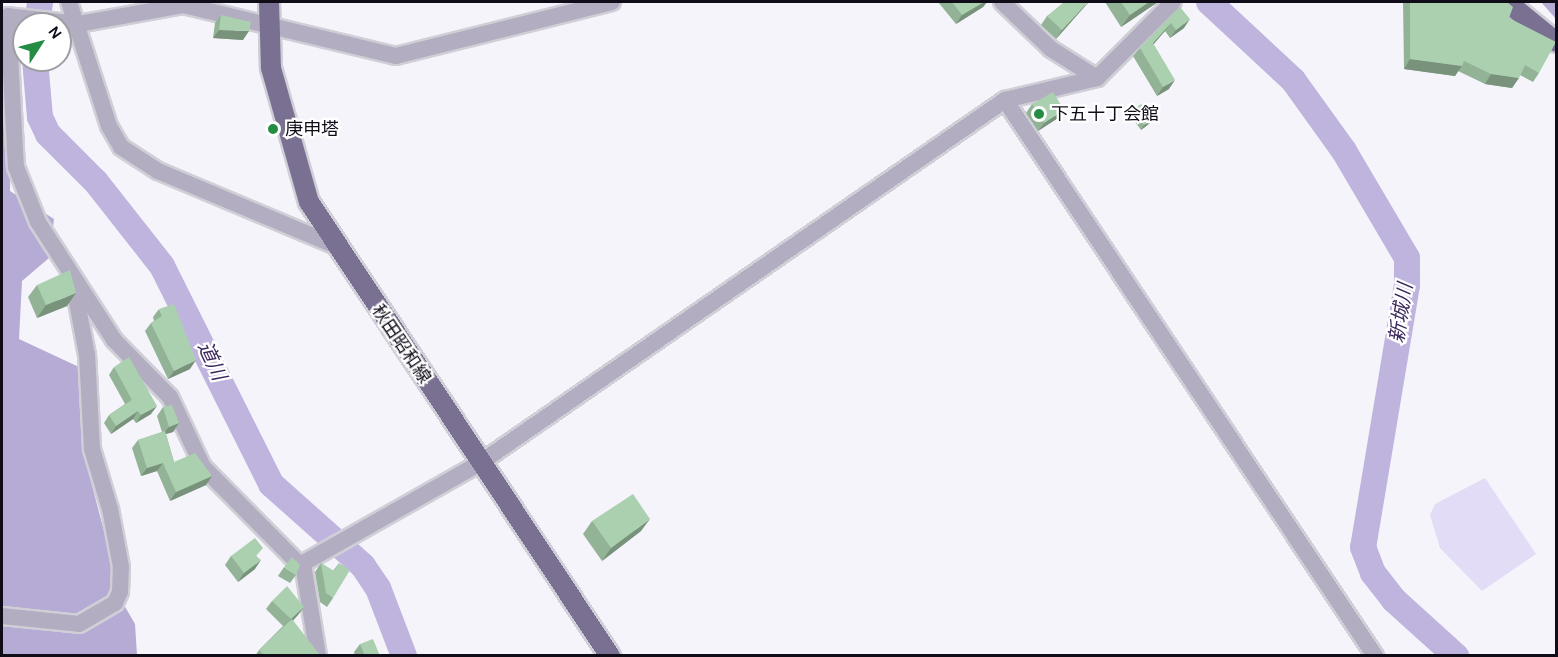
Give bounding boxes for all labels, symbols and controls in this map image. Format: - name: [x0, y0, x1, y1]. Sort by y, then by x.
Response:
- north arrow: [12, 12, 72, 72]
- text: N: [44, 22, 66, 43]
- place label: 下五十丁会館: [1051, 103, 1159, 125]
- marker: 下五十丁会館: [1032, 107, 1046, 121]
- place label: 庚申塔: [285, 118, 339, 140]
- marker: 庚申塔: [266, 122, 280, 136]
- water label: 新城川: [1384, 281, 1418, 345]
- street label: 秋田昭和線: [367, 301, 435, 387]
- water label: 道川: [193, 338, 231, 384]

